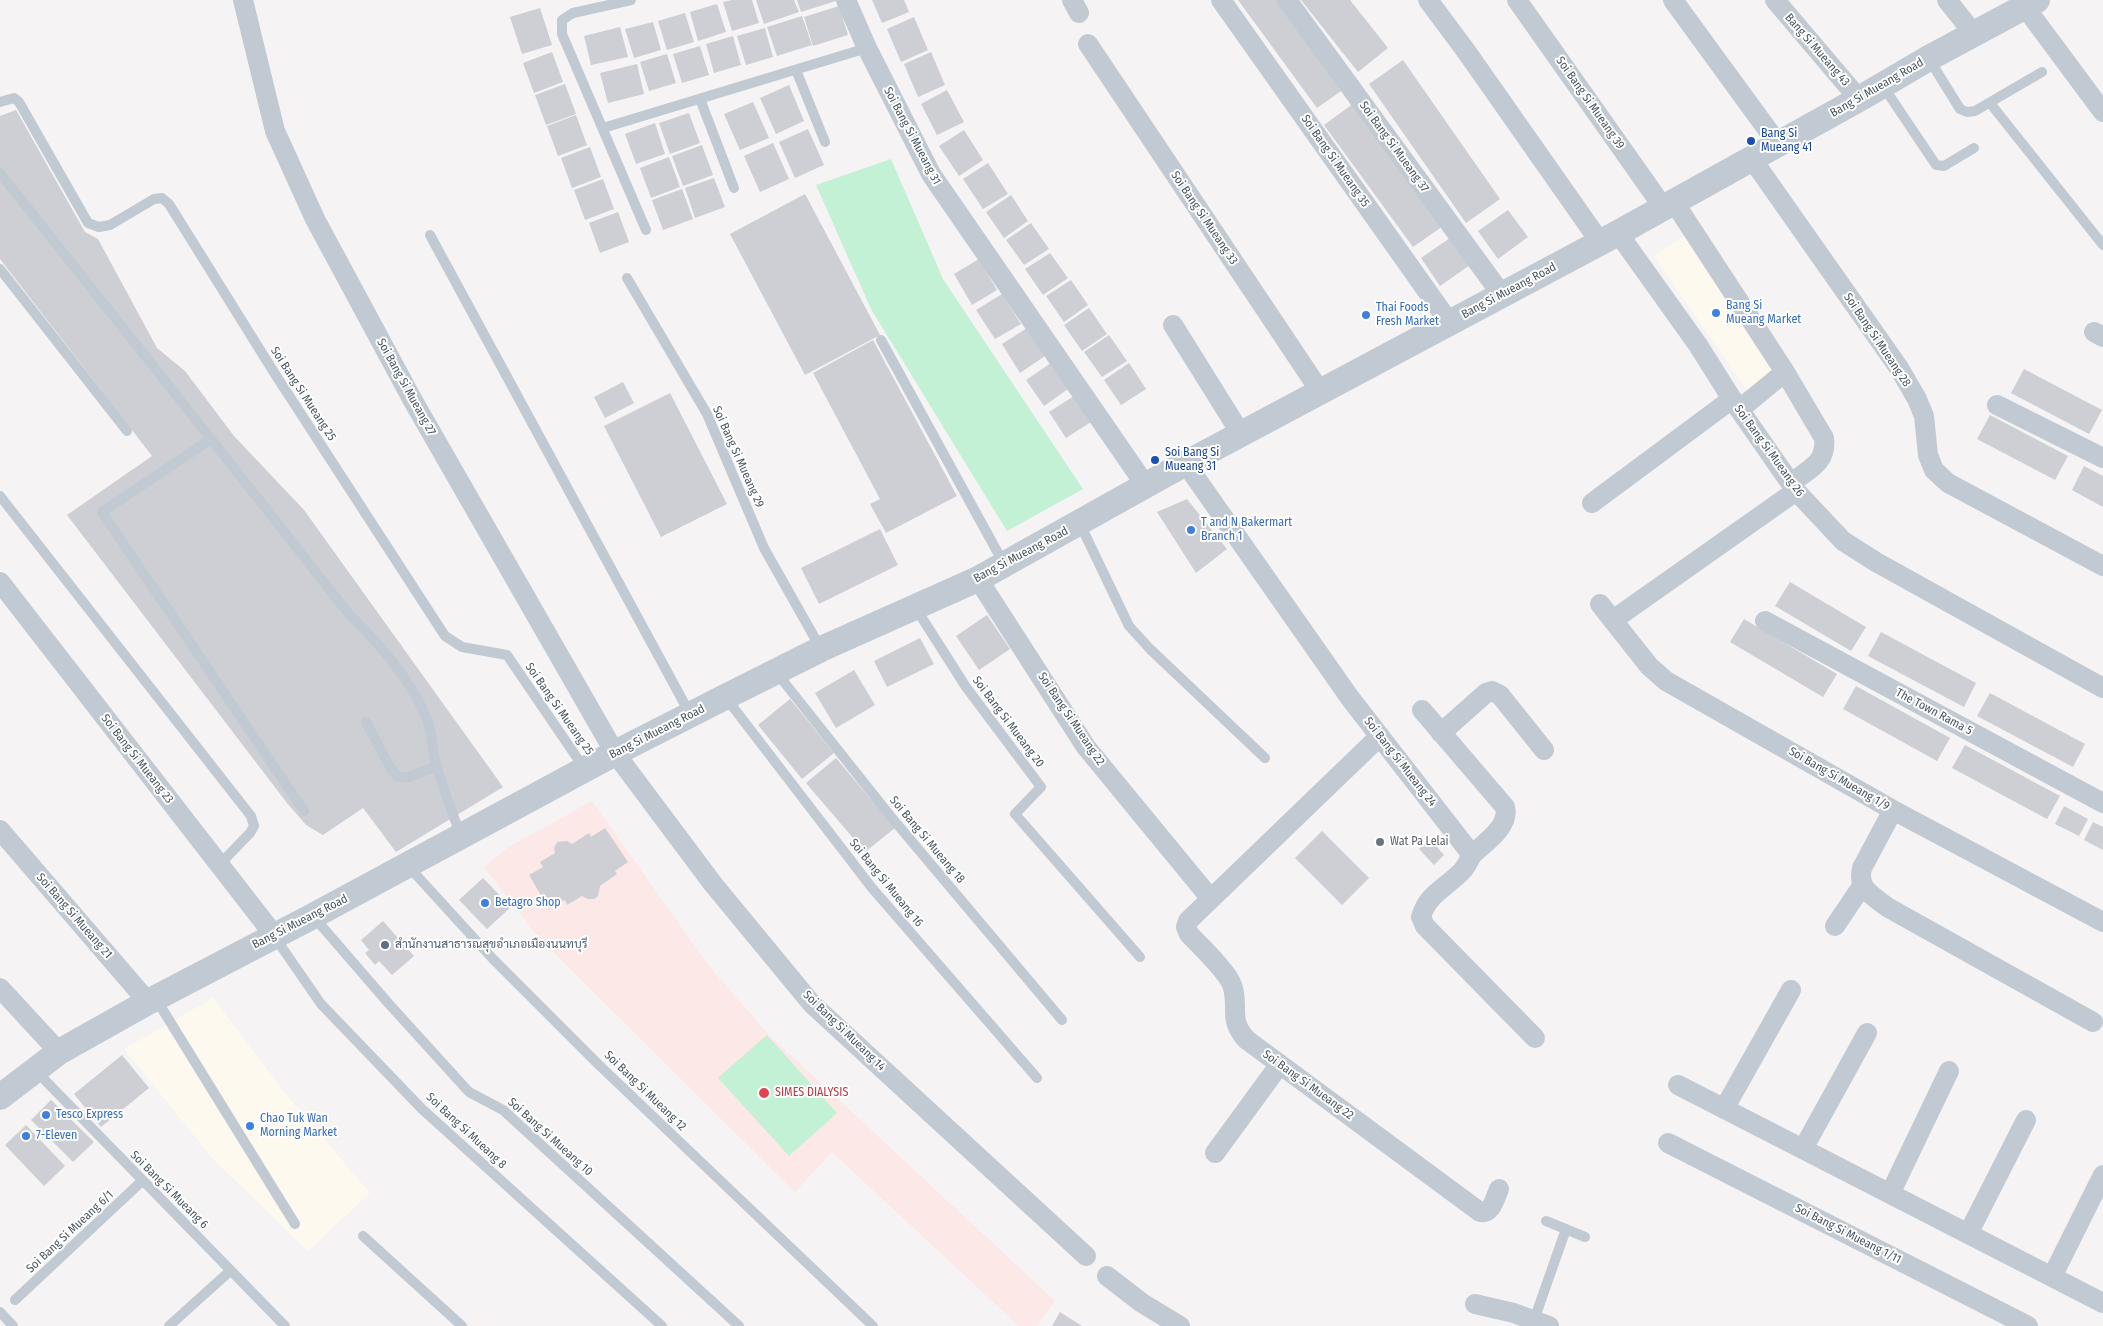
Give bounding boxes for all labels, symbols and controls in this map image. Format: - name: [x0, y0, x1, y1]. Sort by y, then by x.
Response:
- street label: Bang Si Mueang 43: [1782, 11, 1852, 89]
- street label: Soi Bang Si Mueang 39: [1553, 54, 1627, 152]
- street label: Bang Si Mueang Road: [1828, 55, 1926, 121]
- street label: Soi Bang Si Mueang 31: [880, 85, 944, 187]
- street label: Soi Bang Si Mueang 37: [1356, 99, 1432, 195]
- street label: Soi Bang Si Mueang 35: [1298, 112, 1372, 210]
- place label: Bang Si Mueang 41: [1761, 127, 1812, 155]
- marker: Bang Si Mueang 41: [1745, 135, 1757, 147]
- street label: Soi Bang Si Mueang 33: [1167, 169, 1241, 267]
- street label: Bang Si Mueang Road: [1459, 260, 1559, 322]
- street label: Soi Bang Si Mueang 28: [1840, 290, 1914, 390]
- place label: Bang Si Mueang Market: [1726, 299, 1801, 327]
- place label: Thai Foods Fresh Market: [1376, 301, 1439, 329]
- marker: Bang Si Mueang Market: [1710, 307, 1722, 319]
- marker: Thai Foods Fresh Market: [1360, 309, 1372, 321]
- street label: Soi Bang Si Mueang 27: [373, 336, 439, 438]
- street label: Soi Bang Si Mueang 25: [267, 344, 339, 444]
- street label: Soi Bang Si Mueang 26: [1731, 402, 1807, 500]
- street label: Soi Bang Si Mueang 29: [709, 404, 767, 510]
- place label: Soi Bang Si Mueang 31: [1165, 446, 1219, 474]
- marker: Soi Bang Si Mueang 31: [1149, 454, 1161, 466]
- place label: T and N Bakermart Branch 1: [1201, 516, 1292, 544]
- street label: Bang Si Mueang Road: [971, 524, 1071, 586]
- marker: T and N Bakermart Branch 1: [1185, 524, 1197, 536]
- street label: Soi Bang Si Mueang 25: [522, 660, 596, 758]
- street label: Soi Bang Si Mueang 22: [1035, 670, 1107, 768]
- street label: Soi Bang Si Mueang 20: [969, 674, 1047, 770]
- street label: The Town Rama 5: [1893, 686, 1975, 738]
- street label: Bang Si Mueang Road: [607, 702, 707, 762]
- street label: Soi Bang Si Mueang 23: [98, 712, 176, 806]
- street label: Soi Bang Si Mueang 24: [1361, 715, 1439, 809]
- street label: Soi Bang Si Mueang 1/9: [1786, 744, 1892, 814]
- street label: Soi Bang Si Mueang 18: [886, 794, 968, 886]
- place label: Wat Pa Lelai: [1390, 835, 1449, 849]
- street label: Soi Bang Si Mueang 16: [846, 836, 926, 930]
- marker: Wat Pa Lelai: [1374, 836, 1386, 848]
- street label: Soi Bang Si Mueang 21: [33, 870, 115, 962]
- street label: Bang Si Mueang Road: [250, 892, 350, 952]
- place label: Betagro Shop: [495, 896, 561, 910]
- marker: Betagro Shop: [479, 897, 491, 909]
- place label: สำนักงานสาธารณสุขอำเภอเมืองนนทบุรี: [395, 938, 588, 952]
- marker: สำนักงานสาธารณสุขอำเภอเมืองนนทบุรี: [379, 939, 391, 951]
- street label: Soi Bang Si Mueang 14: [800, 988, 888, 1074]
- street label: Soi Bang Si Mueang 22: [1260, 1047, 1356, 1123]
- street label: Soi Bang Si Mueang 12: [601, 1048, 689, 1134]
- marker: SIMES DIALYSIS: [757, 1086, 771, 1100]
- place label: SIMES DIALYSIS: [775, 1086, 848, 1100]
- street label: Soi Bang Si Mueang 8: [423, 1090, 509, 1172]
- street label: Soi Bang Si Mueang 10: [505, 1095, 595, 1179]
- place label: Tesco Express: [56, 1108, 123, 1122]
- marker: Tesco Express: [40, 1109, 52, 1121]
- place label: Chao Tuk Wan Morning Market: [260, 1112, 337, 1140]
- marker: Chao Tuk Wan Morning Market: [244, 1120, 256, 1132]
- place label: 7-Eleven: [36, 1129, 77, 1143]
- marker: 7-Eleven: [20, 1130, 32, 1142]
- street label: Soi Bang Si Mueang 6: [127, 1148, 211, 1232]
- street label: Soi Bang Si Mueang 6/1: [24, 1188, 116, 1276]
- street label: Soi Bang Si Mueang 1/11: [1793, 1201, 1903, 1267]

